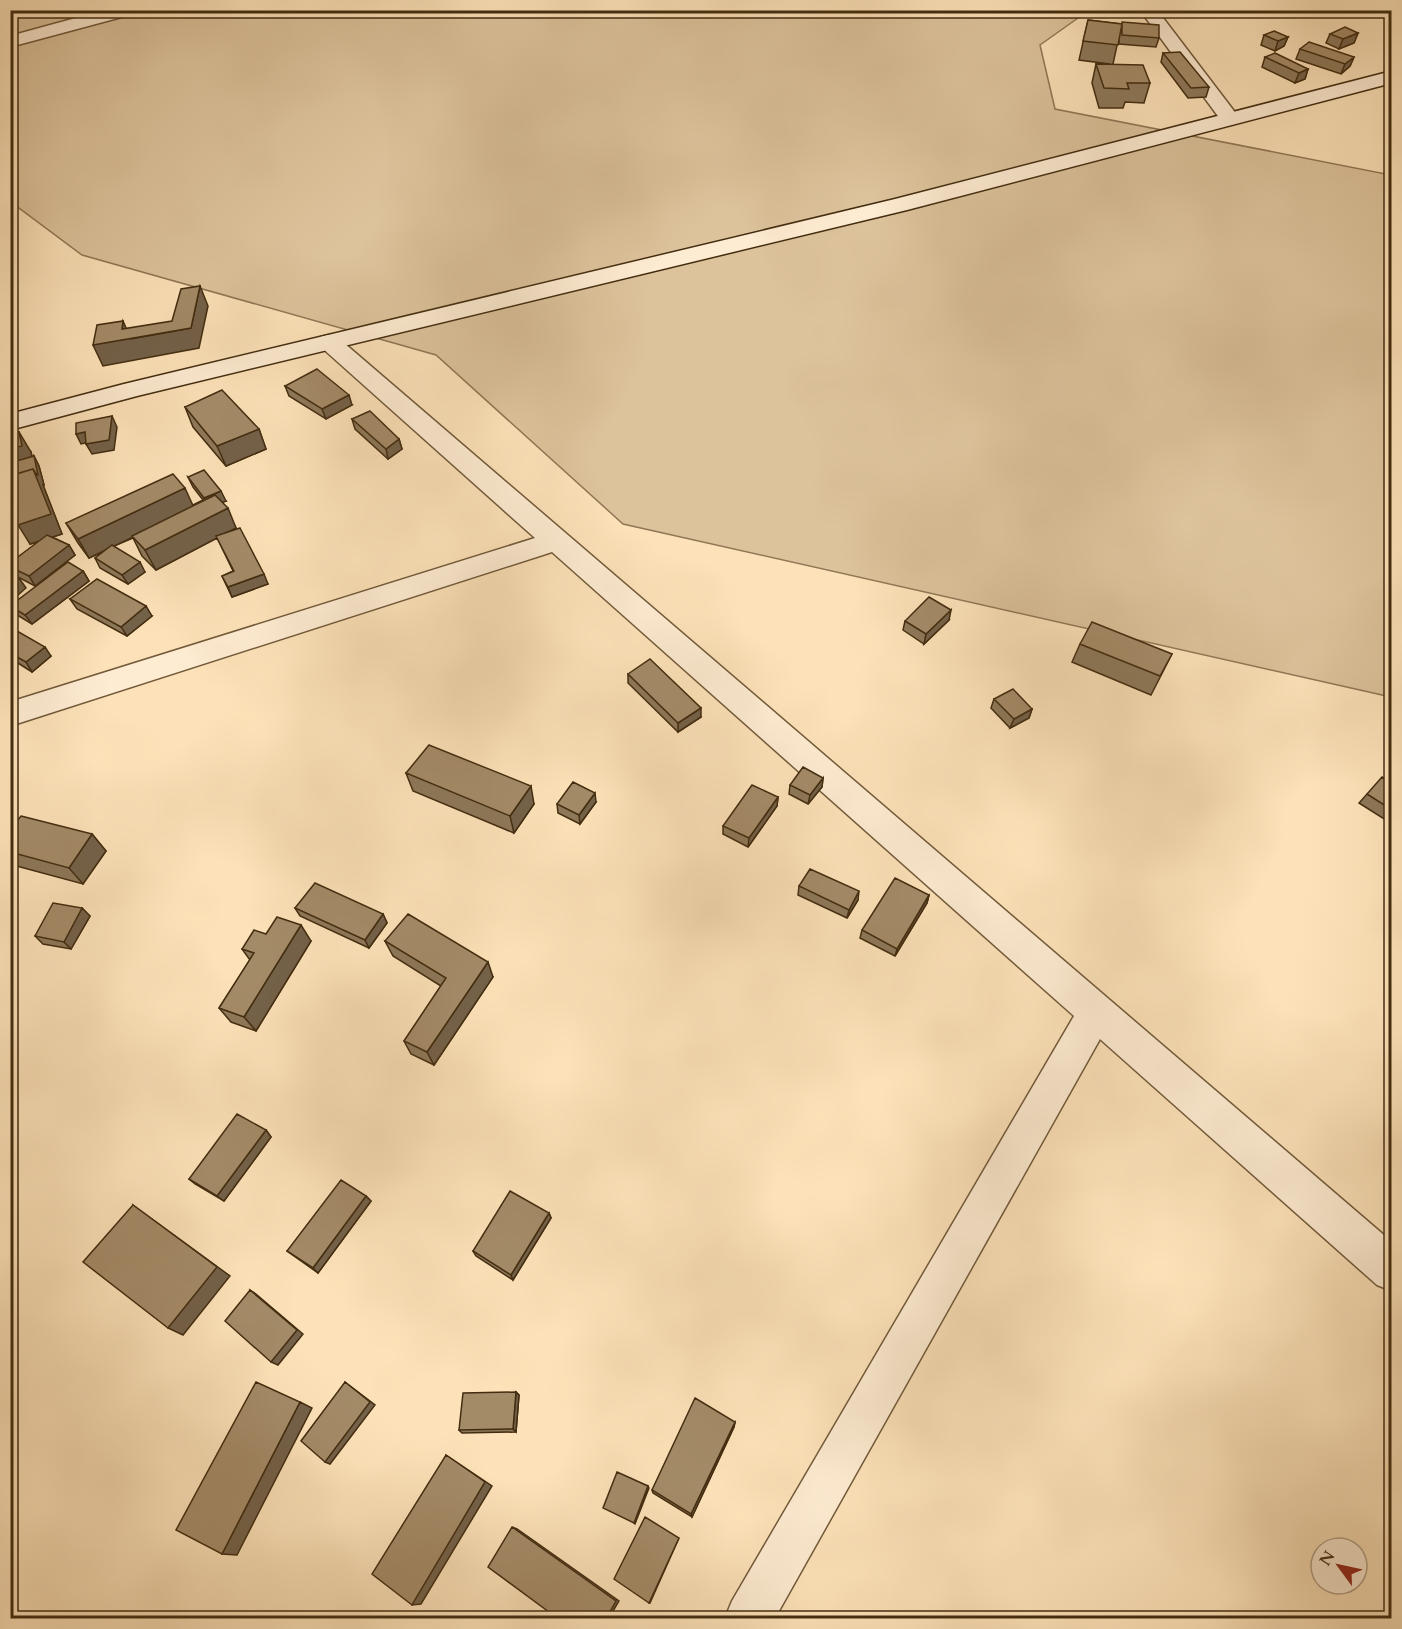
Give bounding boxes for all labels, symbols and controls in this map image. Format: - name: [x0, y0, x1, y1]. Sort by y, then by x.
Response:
- north arrow: [1309, 1536, 1369, 1596]
- text: N: [1314, 1546, 1340, 1570]

